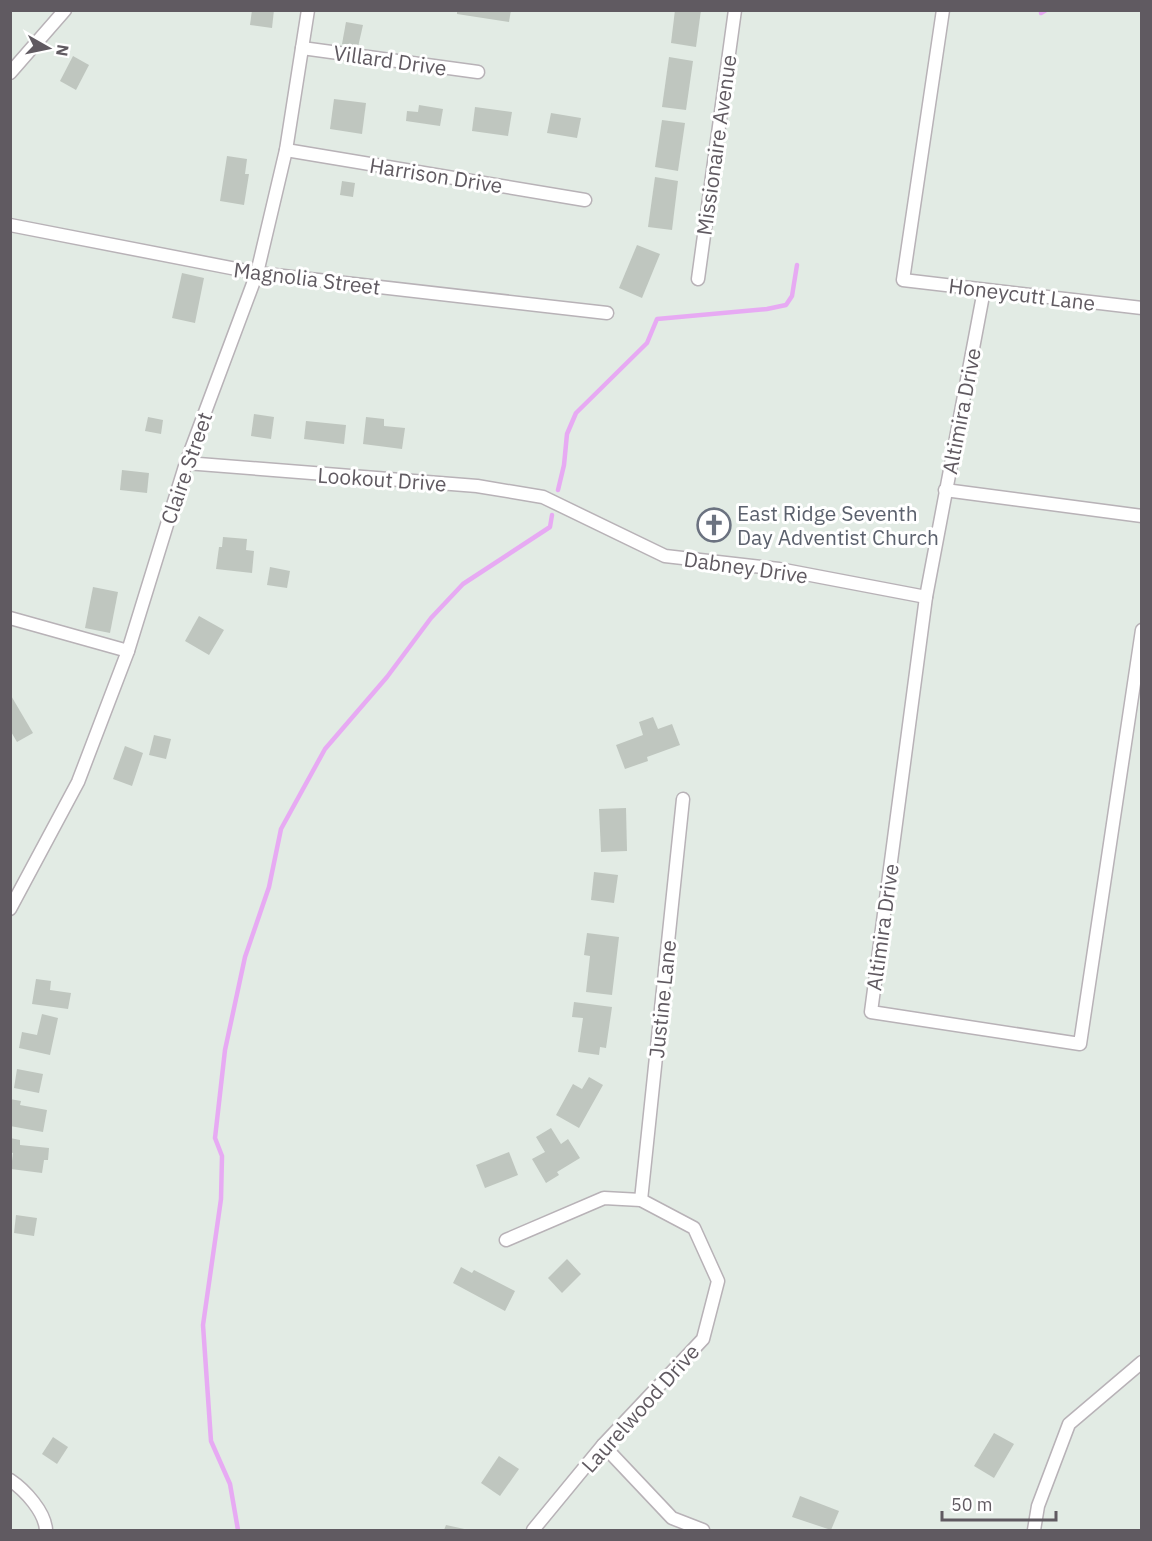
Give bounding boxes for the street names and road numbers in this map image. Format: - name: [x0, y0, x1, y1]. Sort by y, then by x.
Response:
- street label: Villard Drive: [332, 38, 448, 82]
- street label: Missionaire Avenue: [689, 53, 743, 237]
- street label: Harrison Drive: [367, 151, 505, 199]
- street label: Magnolia Street: [232, 255, 382, 301]
- street label: Honeycutt Lane: [947, 271, 1097, 317]
- street label: Altimira Drive: [935, 346, 987, 476]
- street label: Claire Street: [154, 408, 218, 528]
- street label: Lookout Drive: [317, 461, 447, 497]
- street label: Dabney Drive: [682, 544, 810, 590]
- street label: Altimira Drive: [859, 862, 905, 992]
- street label: Justine Lane: [642, 938, 682, 1060]
- street label: Laurelwood Drive: [575, 1338, 705, 1478]

